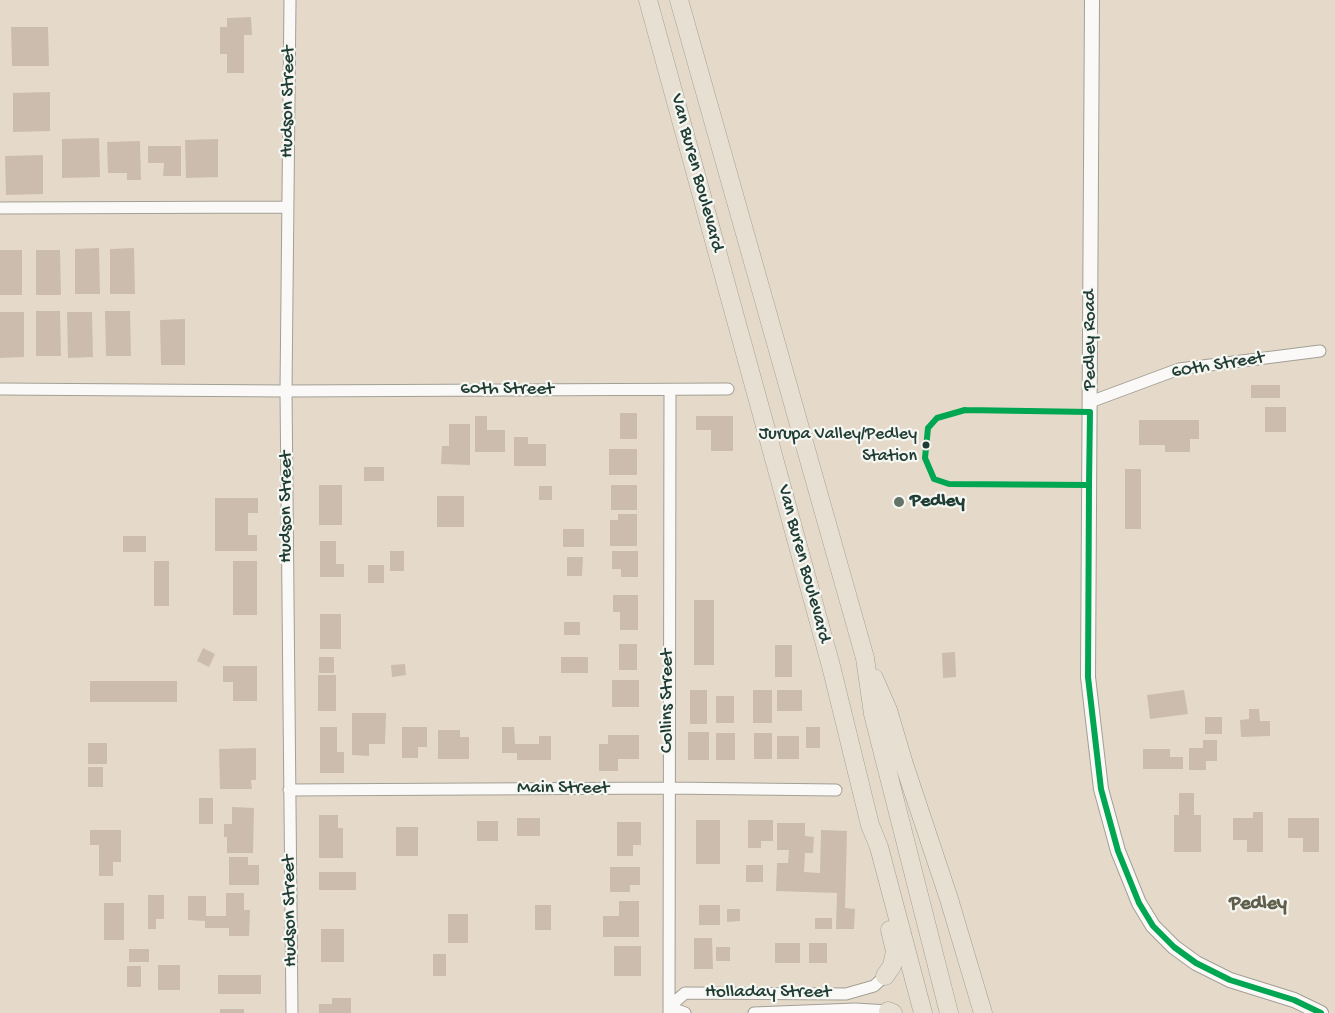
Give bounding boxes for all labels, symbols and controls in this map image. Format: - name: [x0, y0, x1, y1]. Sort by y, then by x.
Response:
- street label: Hudson Street: [277, 46, 301, 158]
- street label: Van Buren Boulevard: [664, 92, 728, 254]
- street label: Pedley Road: [1080, 290, 1102, 390]
- street label: 60th Street: [1170, 347, 1266, 385]
- street label: 60th Street: [460, 379, 554, 401]
- place label: Jurupa Valley/Pedley Station: [759, 424, 917, 466]
- marker: Jurupa Valley/Pedley Station: [921, 440, 931, 450]
- street label: Hudson Street: [276, 451, 298, 563]
- street label: Van Buren Boulevard: [771, 483, 835, 645]
- place label: Pedley: [910, 491, 965, 513]
- marker: Pedley: [892, 495, 906, 509]
- street label: Collins Street: [657, 649, 679, 753]
- street label: Main Street: [517, 778, 609, 800]
- street label: Hudson Street: [279, 855, 303, 967]
- district label: Pedley: [1229, 893, 1287, 917]
- street label: Holladay Street: [705, 982, 831, 1004]

